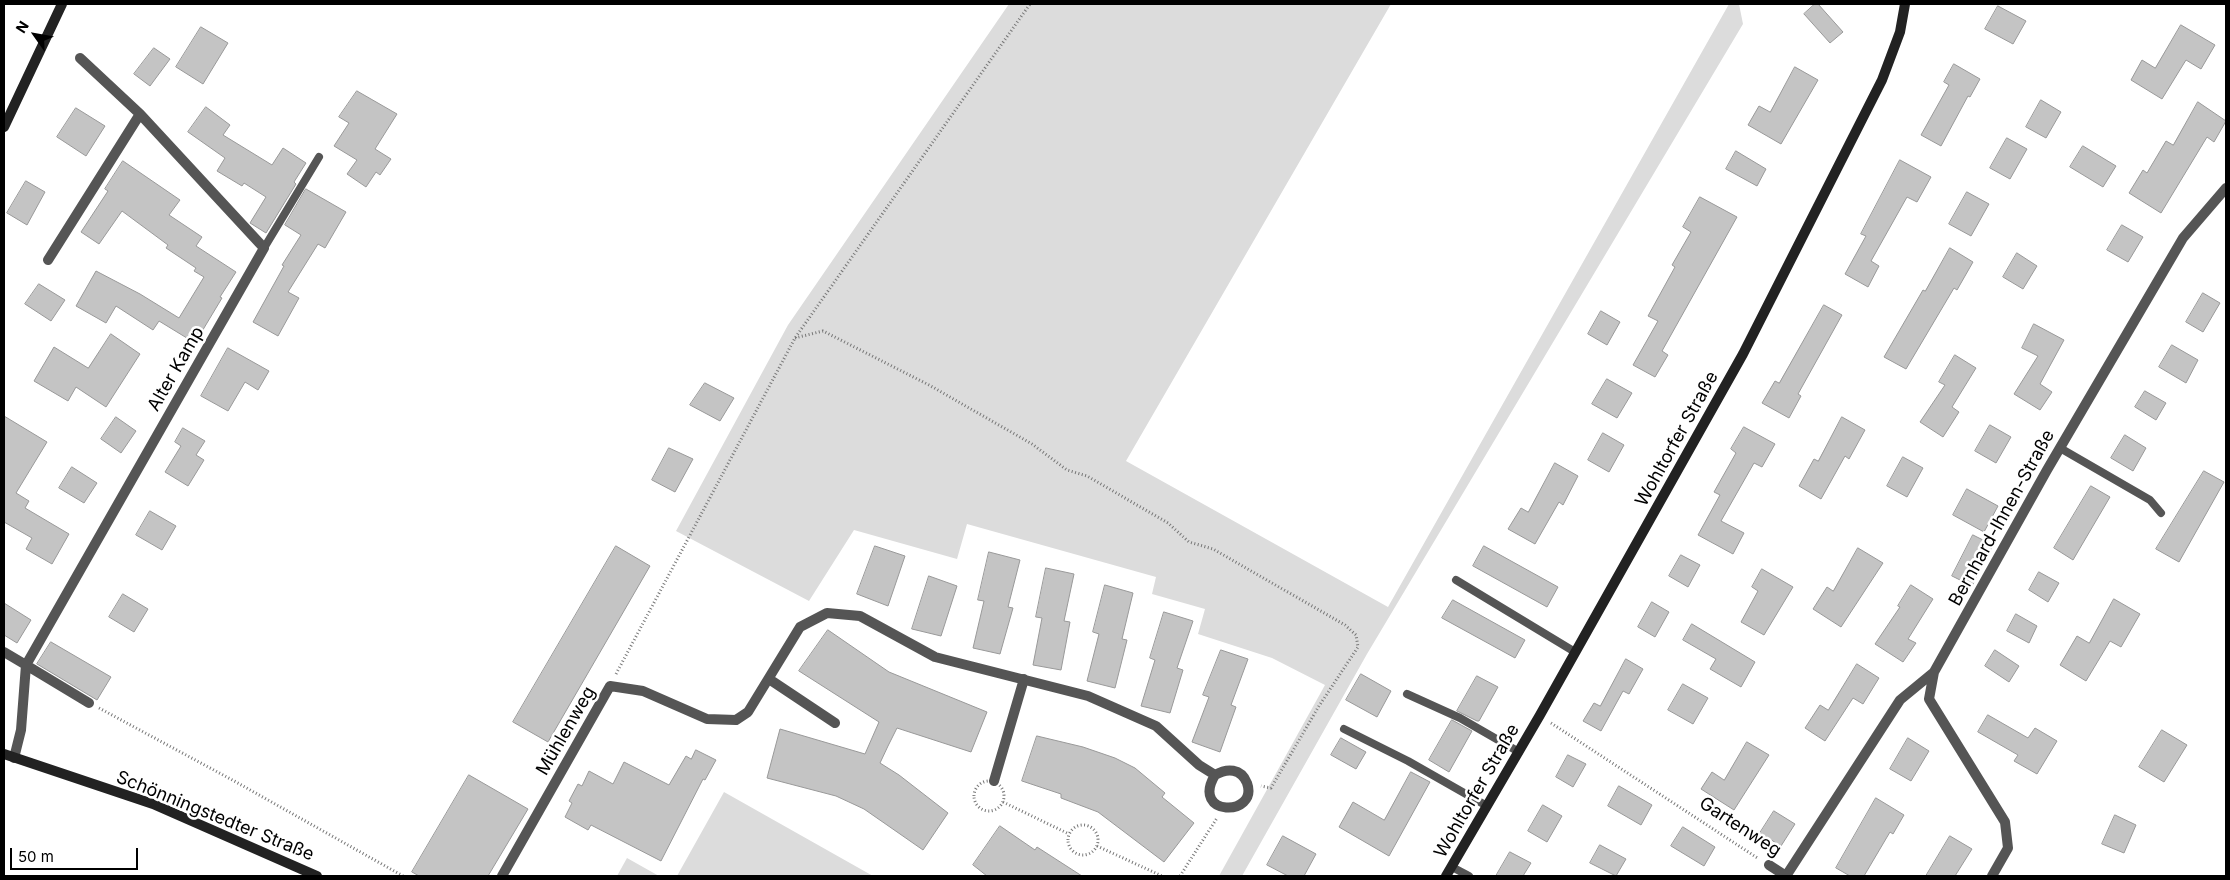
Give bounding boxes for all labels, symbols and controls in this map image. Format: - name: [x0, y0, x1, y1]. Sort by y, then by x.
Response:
- north arrow: [10, 10, 60, 60]
- text: N: [12, 18, 32, 36]
- street label: Alter Kamp: [143, 323, 209, 415]
- street label: Wohltorfer Straße: [1631, 368, 1723, 510]
- street label: Bernhard-Ihnen-Straße: [1945, 426, 2059, 610]
- street label: Mühlenweg: [532, 683, 600, 779]
- street label: Wohltorfer Straße: [1430, 720, 1524, 862]
- street label: Schönningstedter Straße: [113, 766, 317, 866]
- street label: Gartenweg: [1695, 793, 1785, 861]
- scale bar: [12, 838, 140, 870]
- text: 50 m: [18, 847, 54, 866]

